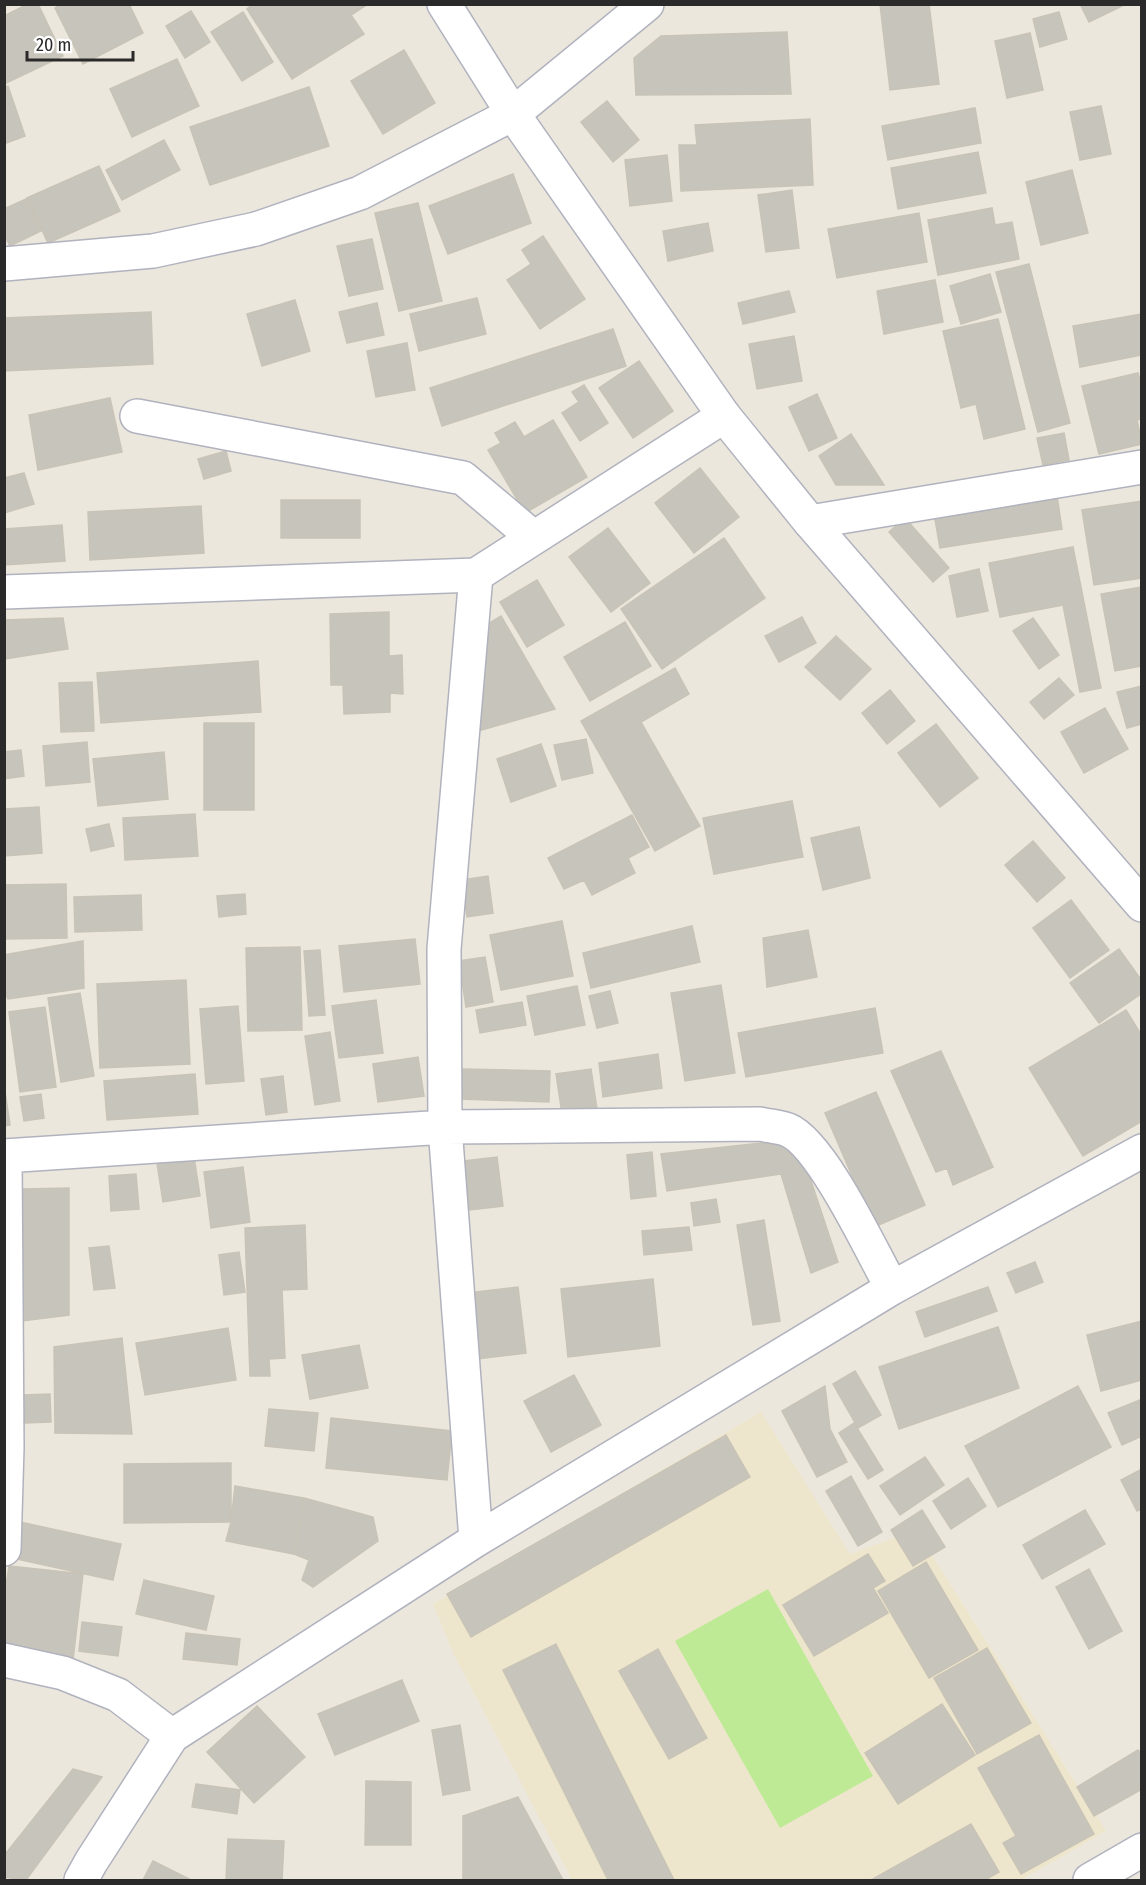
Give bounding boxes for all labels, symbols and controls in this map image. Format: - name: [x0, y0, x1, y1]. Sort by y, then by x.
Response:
- scale bar: [27, 24, 134, 62]
- text: 20 m: [36, 34, 71, 56]

